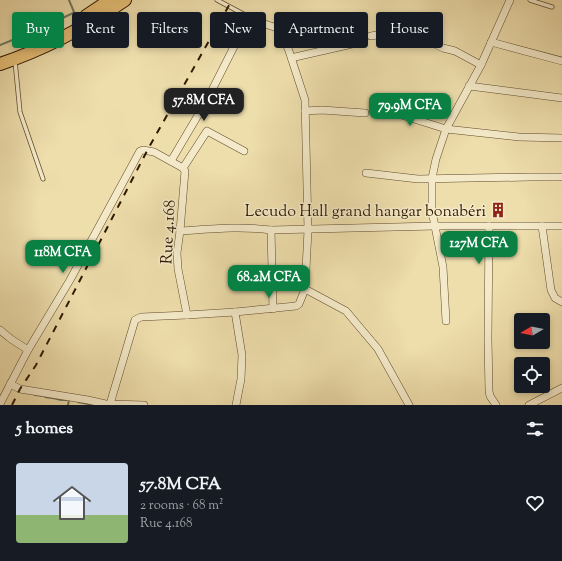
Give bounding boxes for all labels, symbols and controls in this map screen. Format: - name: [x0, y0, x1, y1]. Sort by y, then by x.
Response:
- chip: Buy: [12, 12, 64, 48]
- chip: Rent: [72, 12, 129, 48]
- chip: Filters: [137, 12, 202, 48]
- chip: New: [210, 12, 266, 48]
- chip: Apartment: [274, 12, 368, 48]
- chip: House: [376, 12, 443, 48]
- pin: 57.8M CFA: [158, 88, 250, 122]
- text: 57.8M CFA: [173, 92, 235, 110]
- pin: 79.9M CFA: [364, 93, 456, 127]
- text: 79.9M CFA: [378, 97, 442, 115]
- street label: Rue 4.168: [156, 199, 183, 265]
- place label: Lecudo Hall grand hangar bonabéri: [245, 201, 486, 224]
- building icon: Lecudo Hall grand hangar bonabéri: [489, 201, 507, 219]
- pin: 127M CFA: [438, 231, 520, 265]
- text: 127M CFA: [449, 235, 509, 253]
- pin: 118M CFA: [22, 240, 104, 274]
- text: 118M CFA: [34, 244, 92, 262]
- pin: 68.2M CFA: [223, 265, 315, 299]
- text: 68.2M CFA: [237, 269, 301, 287]
- north arrow: [514, 313, 550, 349]
- map controls: [514, 313, 550, 393]
- button: locate: [514, 357, 550, 393]
- text: 5 homes: [16, 417, 73, 441]
- icon: filters: [524, 418, 546, 440]
- text: 57.8M CFA: [140, 473, 221, 497]
- icon: home: [48, 479, 96, 527]
- icon: heart: [524, 492, 546, 514]
- text: 2 rooms · 68 m²: [140, 497, 224, 515]
- text: Rue 4.168: [140, 515, 192, 533]

